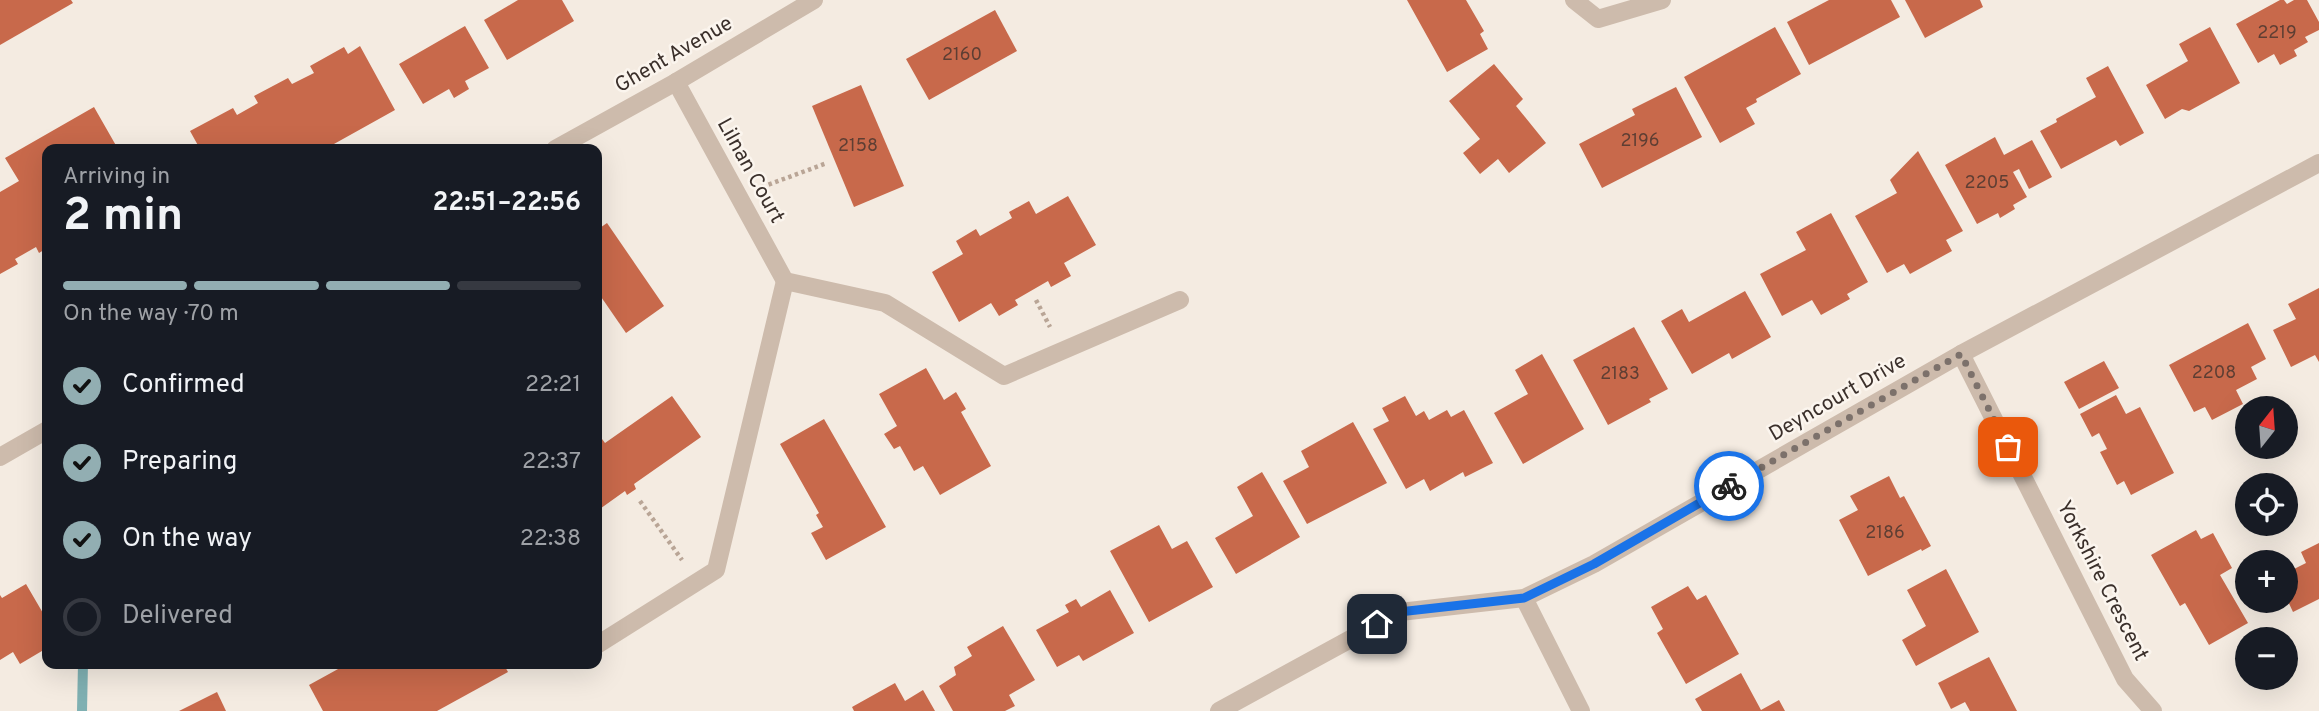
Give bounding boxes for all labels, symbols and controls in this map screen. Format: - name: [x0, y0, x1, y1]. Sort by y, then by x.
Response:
- street label: Ghent Avenue: [610, 10, 738, 100]
- house number: 2219: [2257, 22, 2297, 45]
- house number: 2160: [942, 44, 982, 67]
- street label: Lilnan Court: [710, 114, 790, 228]
- house number: 2196: [1620, 130, 1660, 153]
- house number: 2158: [838, 135, 878, 158]
- text: Arriving in: [63, 163, 170, 192]
- house number: 2205: [1965, 172, 2009, 195]
- text: 22:51–22:56: [432, 187, 581, 220]
- text: 2 min: [63, 188, 183, 247]
- text: On the way · 70 m: [63, 300, 239, 329]
- street label: Deyncourt Drive: [1765, 348, 1911, 448]
- house number: 2208: [2192, 362, 2236, 385]
- house number: 2183: [1600, 363, 1640, 386]
- icon: check: [63, 367, 101, 405]
- text: Confirmed: [122, 369, 245, 402]
- text: 22:21: [525, 371, 581, 400]
- north arrow: [2235, 396, 2298, 458]
- map controls: [2235, 396, 2298, 690]
- pin: [1978, 417, 2038, 477]
- icon: bag: [1989, 428, 2027, 466]
- icon: check: [63, 444, 101, 482]
- text: Preparing: [122, 446, 237, 479]
- text: 22:37: [522, 448, 581, 477]
- courier: [1694, 451, 1764, 521]
- icon: bike: [1710, 467, 1748, 505]
- button: locate: [2235, 473, 2298, 536]
- street label: Yorkshire Crescent: [2050, 496, 2154, 666]
- icon: check: [63, 521, 101, 559]
- house number: 2186: [1865, 522, 1905, 545]
- text: On the way: [122, 523, 252, 556]
- text: 22:38: [520, 525, 581, 554]
- button: +: [2235, 550, 2298, 613]
- pin: [1347, 594, 1407, 654]
- text: Delivered: [122, 600, 233, 633]
- icon: home: [1358, 605, 1396, 643]
- button: −: [2235, 627, 2298, 690]

